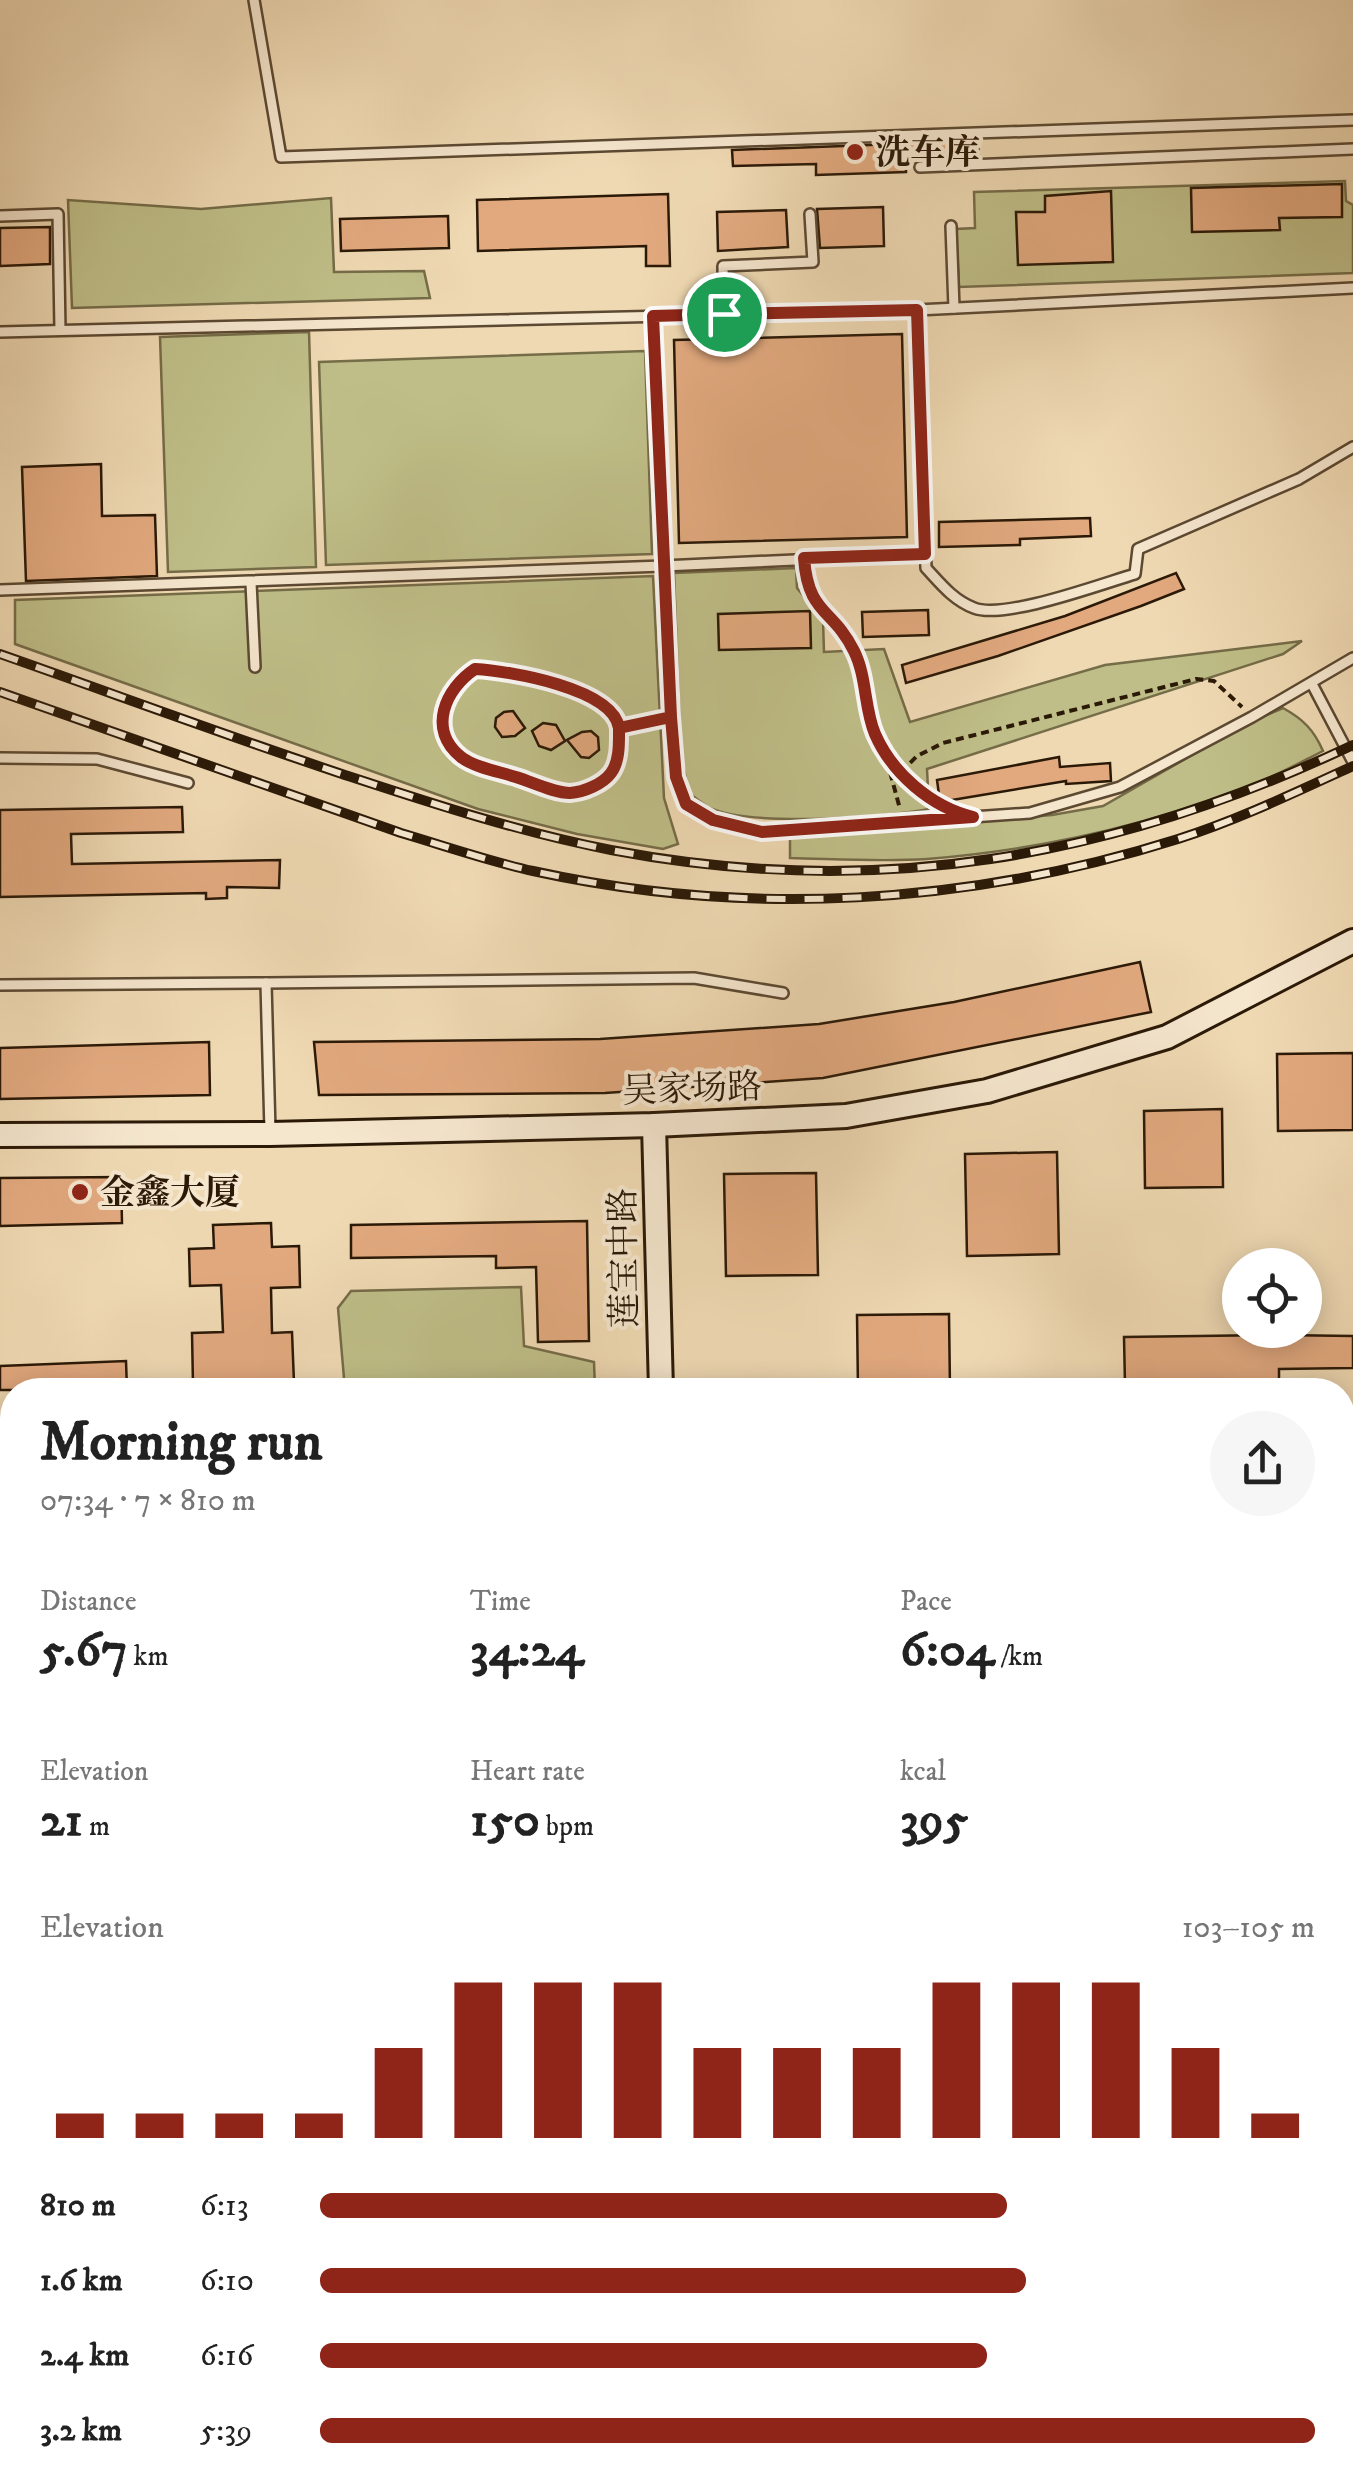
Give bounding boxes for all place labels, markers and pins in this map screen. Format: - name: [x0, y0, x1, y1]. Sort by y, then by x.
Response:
- place label: 洗车库: [875, 132, 980, 176]
- marker: 洗车库: [844, 141, 866, 163]
- pin: [682, 272, 767, 357]
- place label: 金鑫大厦: [100, 1172, 240, 1216]
- marker: 金鑫大厦: [69, 1181, 91, 1203]

